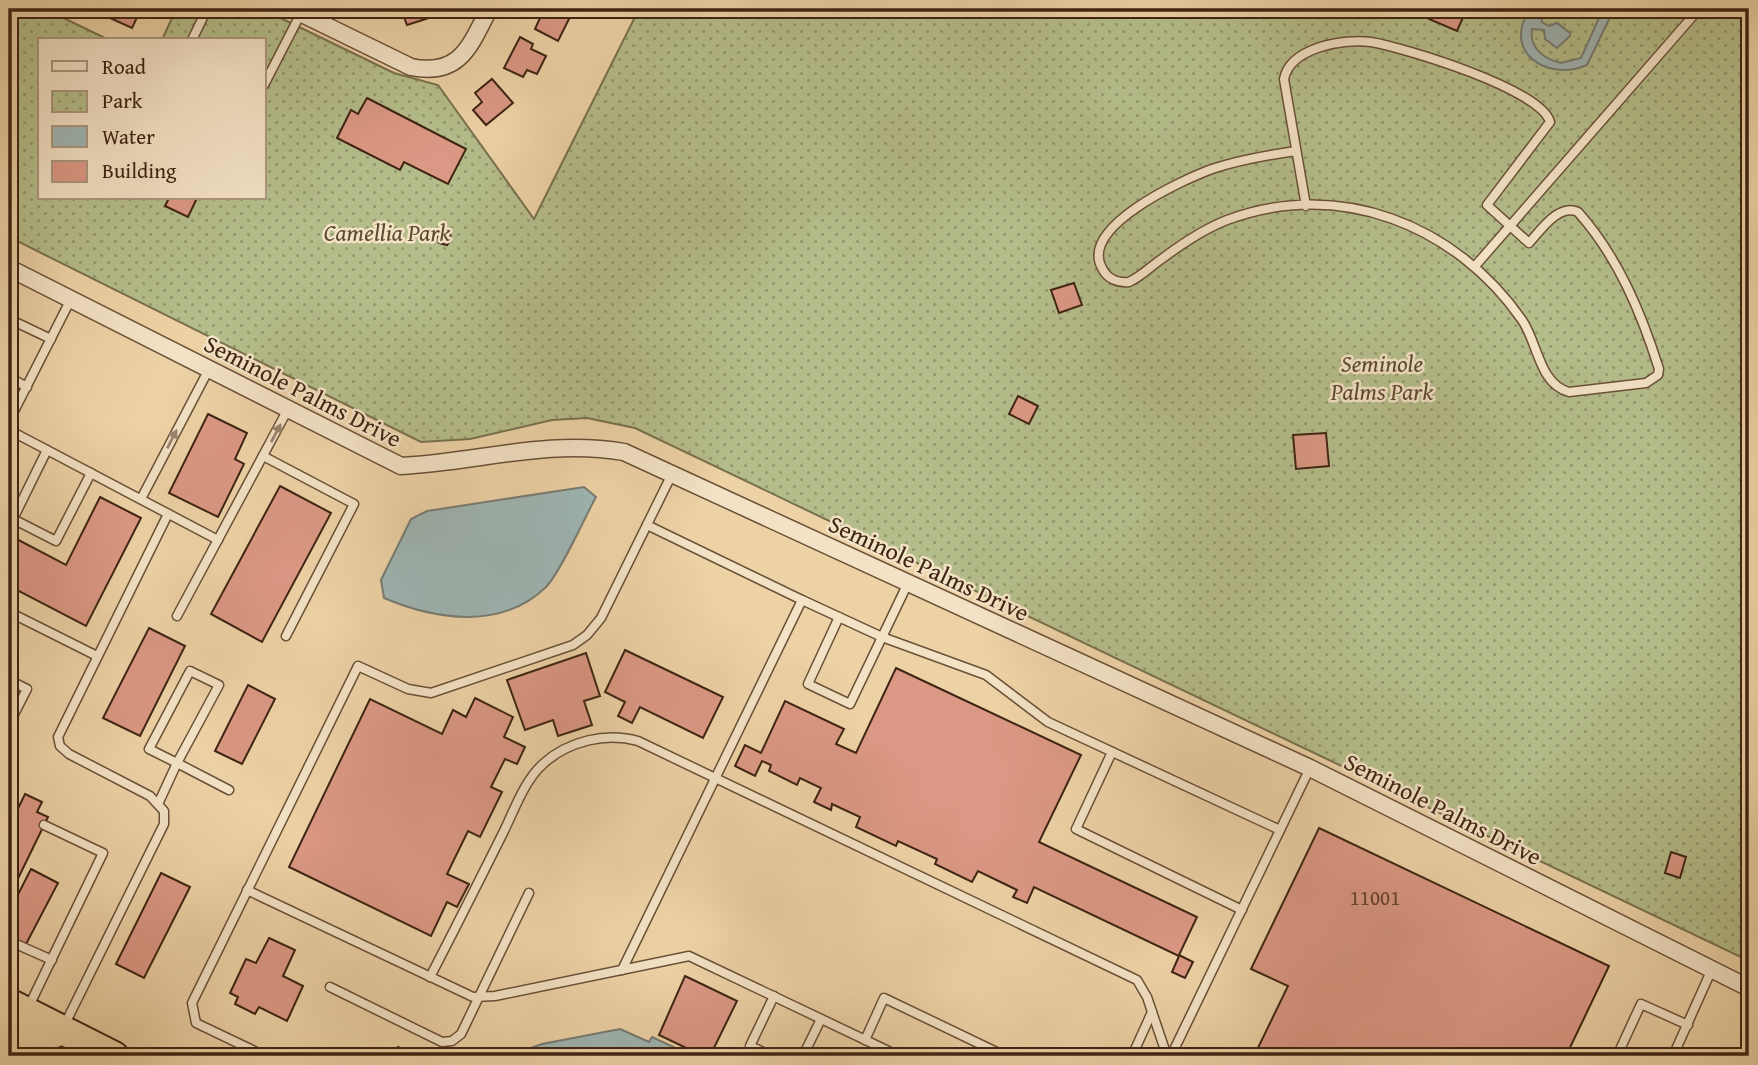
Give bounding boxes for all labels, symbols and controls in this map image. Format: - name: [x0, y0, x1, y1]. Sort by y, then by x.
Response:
- legend: [38, 38, 266, 200]
- text: Road: [102, 51, 147, 82]
- text: Park: [102, 85, 143, 116]
- text: Water: [102, 121, 155, 152]
- text: Building: [102, 155, 177, 186]
- park label: Camellia Park: [324, 215, 450, 250]
- street label: Seminole Palms Drive: [198, 326, 408, 456]
- park label: Seminole Palms Park: [1330, 346, 1433, 409]
- one-way arrow: [270, 423, 281, 443]
- one-way arrow: [167, 429, 178, 449]
- street label: Seminole Palms Drive: [823, 506, 1035, 630]
- street label: Seminole Palms Drive: [1338, 744, 1548, 874]
- house number: 11001: [1350, 882, 1400, 913]

